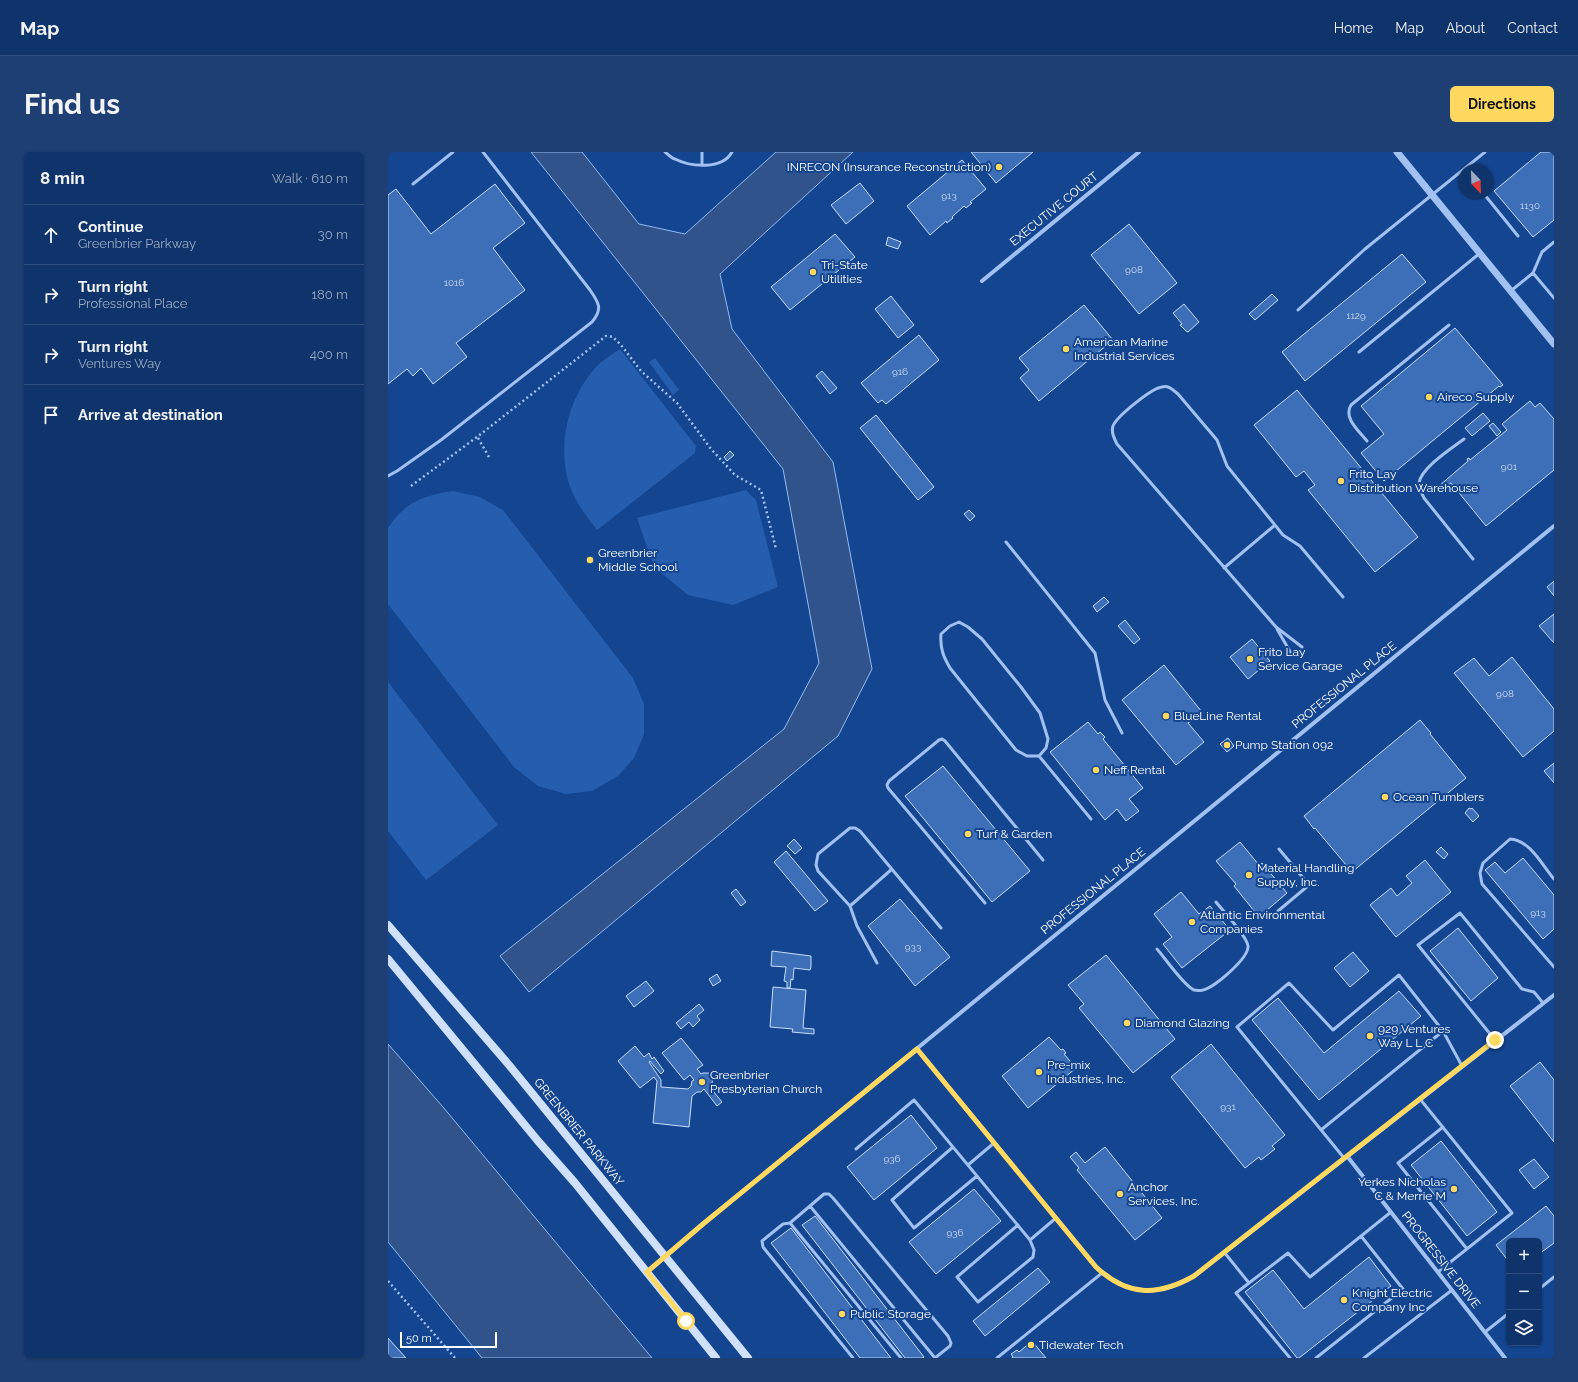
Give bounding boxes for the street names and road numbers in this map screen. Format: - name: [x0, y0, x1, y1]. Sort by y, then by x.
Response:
- street label: EXECUTIVE COURT: [1007, 169, 1101, 249]
- street label: PROFESSIONAL PLACE: [1289, 639, 1399, 731]
- street label: PROFESSIONAL PLACE: [1038, 845, 1148, 937]
- street label: GREENBRIER PARKWAY: [531, 1075, 627, 1189]
- street label: PROGRESSIVE DRIVE: [1399, 1209, 1483, 1311]

